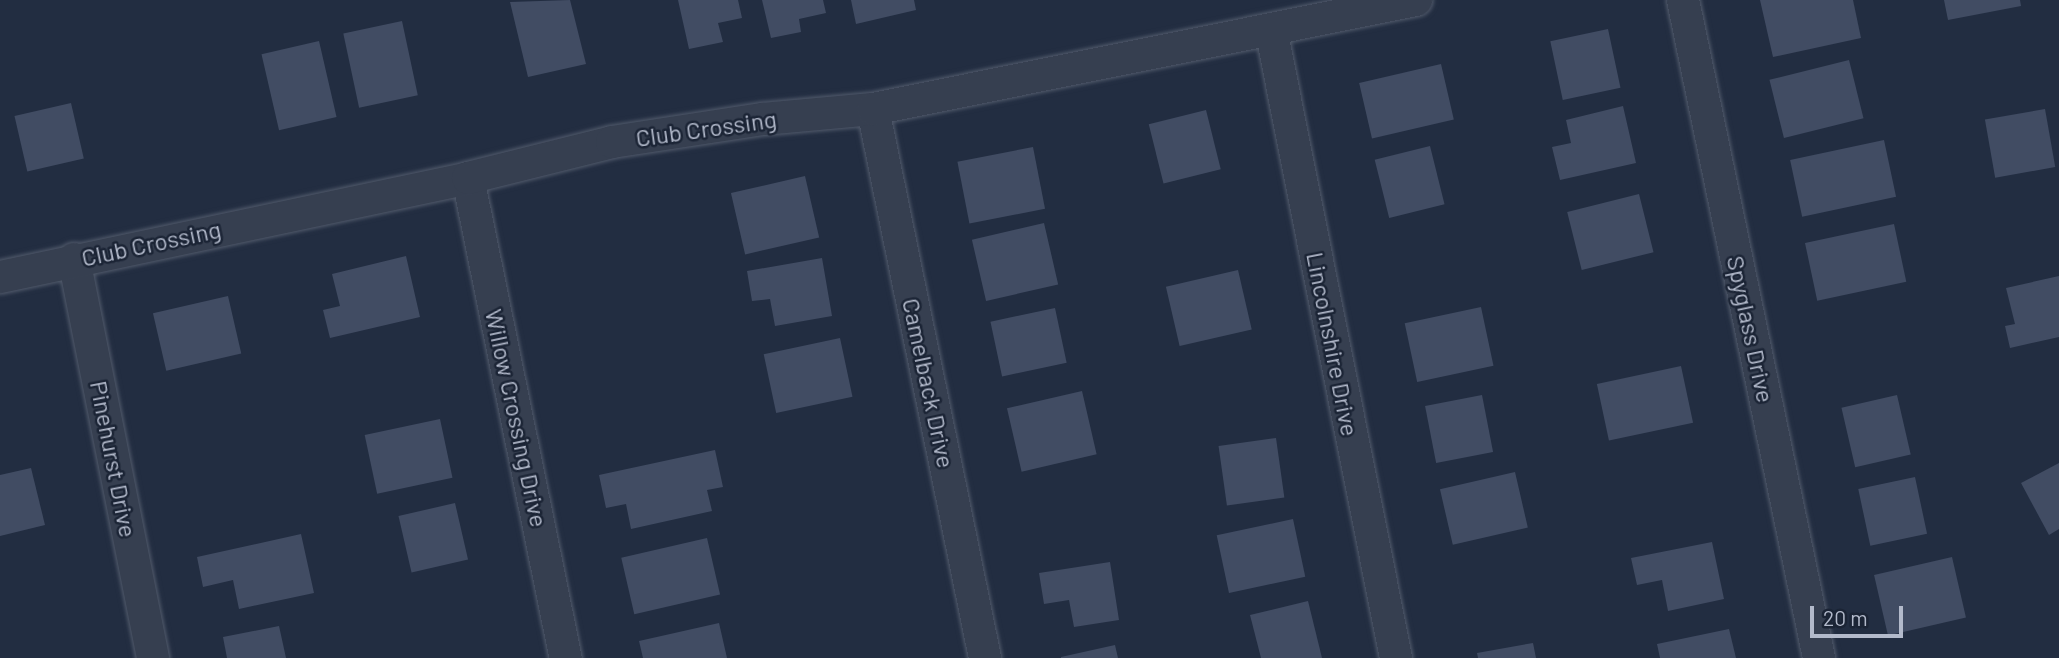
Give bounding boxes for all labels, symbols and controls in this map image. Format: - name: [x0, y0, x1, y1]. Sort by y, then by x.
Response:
- street label: Club Crossing: [634, 104, 778, 152]
- street label: Club Crossing: [79, 214, 223, 272]
- street label: Lincolnshire Drive: [1301, 250, 1365, 438]
- street label: Spyglass Drive: [1721, 253, 1781, 405]
- street label: Camelback Drive: [897, 295, 961, 471]
- street label: Willow Crossing Drive: [480, 306, 554, 530]
- street label: Pinehurst Drive: [85, 378, 143, 540]
- scale bar: [1814, 592, 1907, 636]
- text: 20 m: [1823, 605, 1868, 630]

